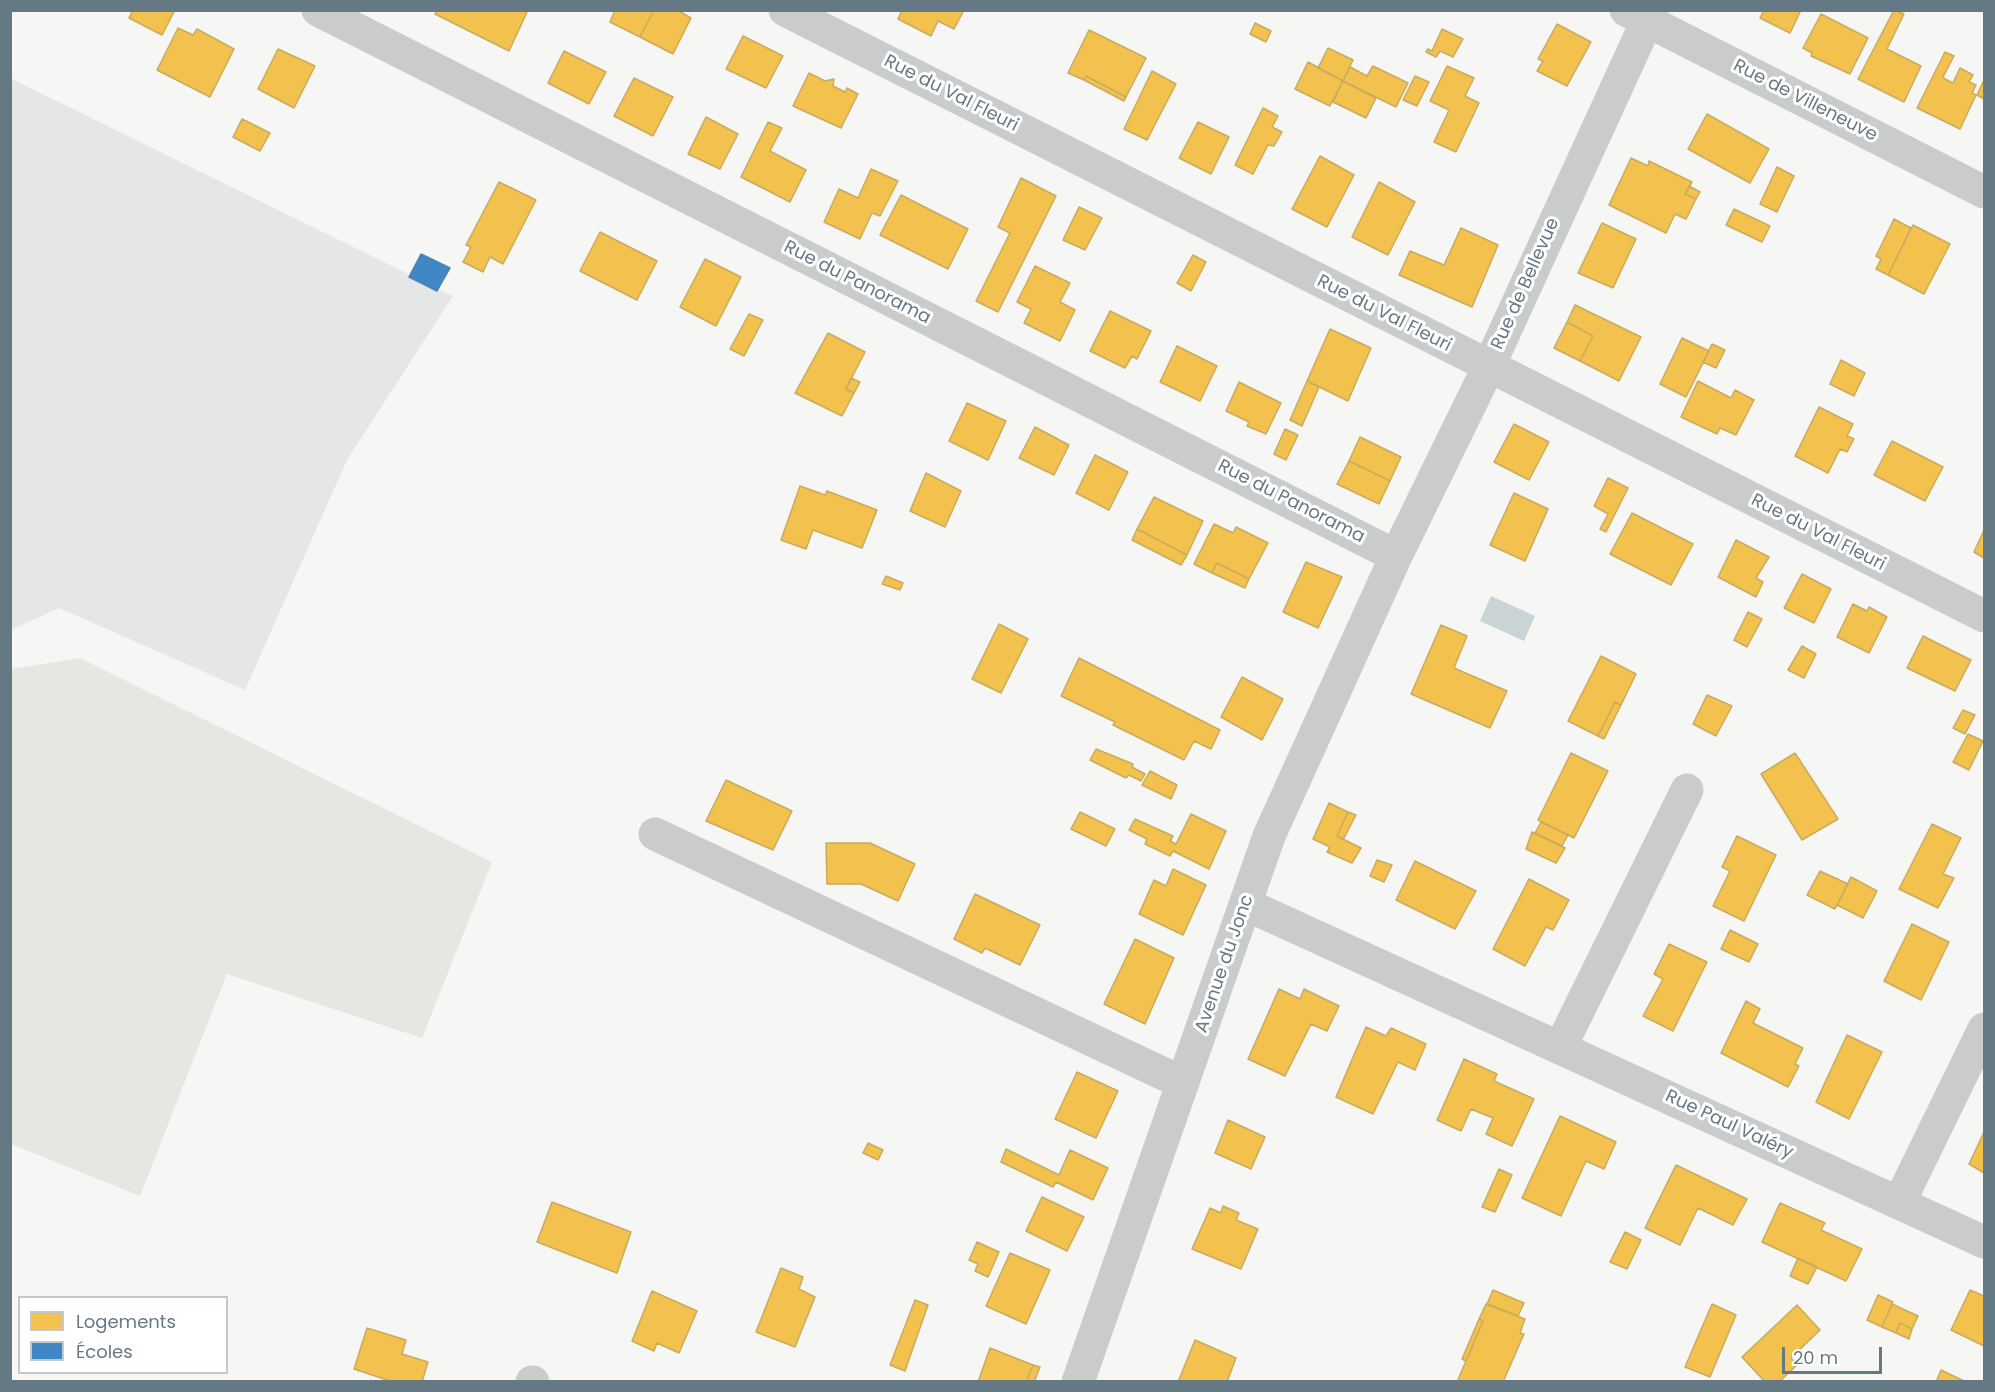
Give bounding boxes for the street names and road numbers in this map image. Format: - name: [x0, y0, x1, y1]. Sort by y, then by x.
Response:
- street label: Rue du Val Fleuri: [880, 51, 1022, 137]
- street label: Rue de Villeneuve: [1729, 55, 1881, 147]
- street label: Rue de Bellevue: [1487, 215, 1565, 353]
- street label: Rue du Panorama: [780, 237, 934, 329]
- street label: Rue du Val Fleuri: [1313, 271, 1455, 357]
- street label: Rue du Panorama: [1214, 456, 1368, 548]
- street label: Rue du Val Fleuri: [1747, 490, 1889, 576]
- street label: Avenue du Jonc: [1191, 892, 1259, 1036]
- street label: Rue Paul Valéry: [1662, 1086, 1796, 1164]

